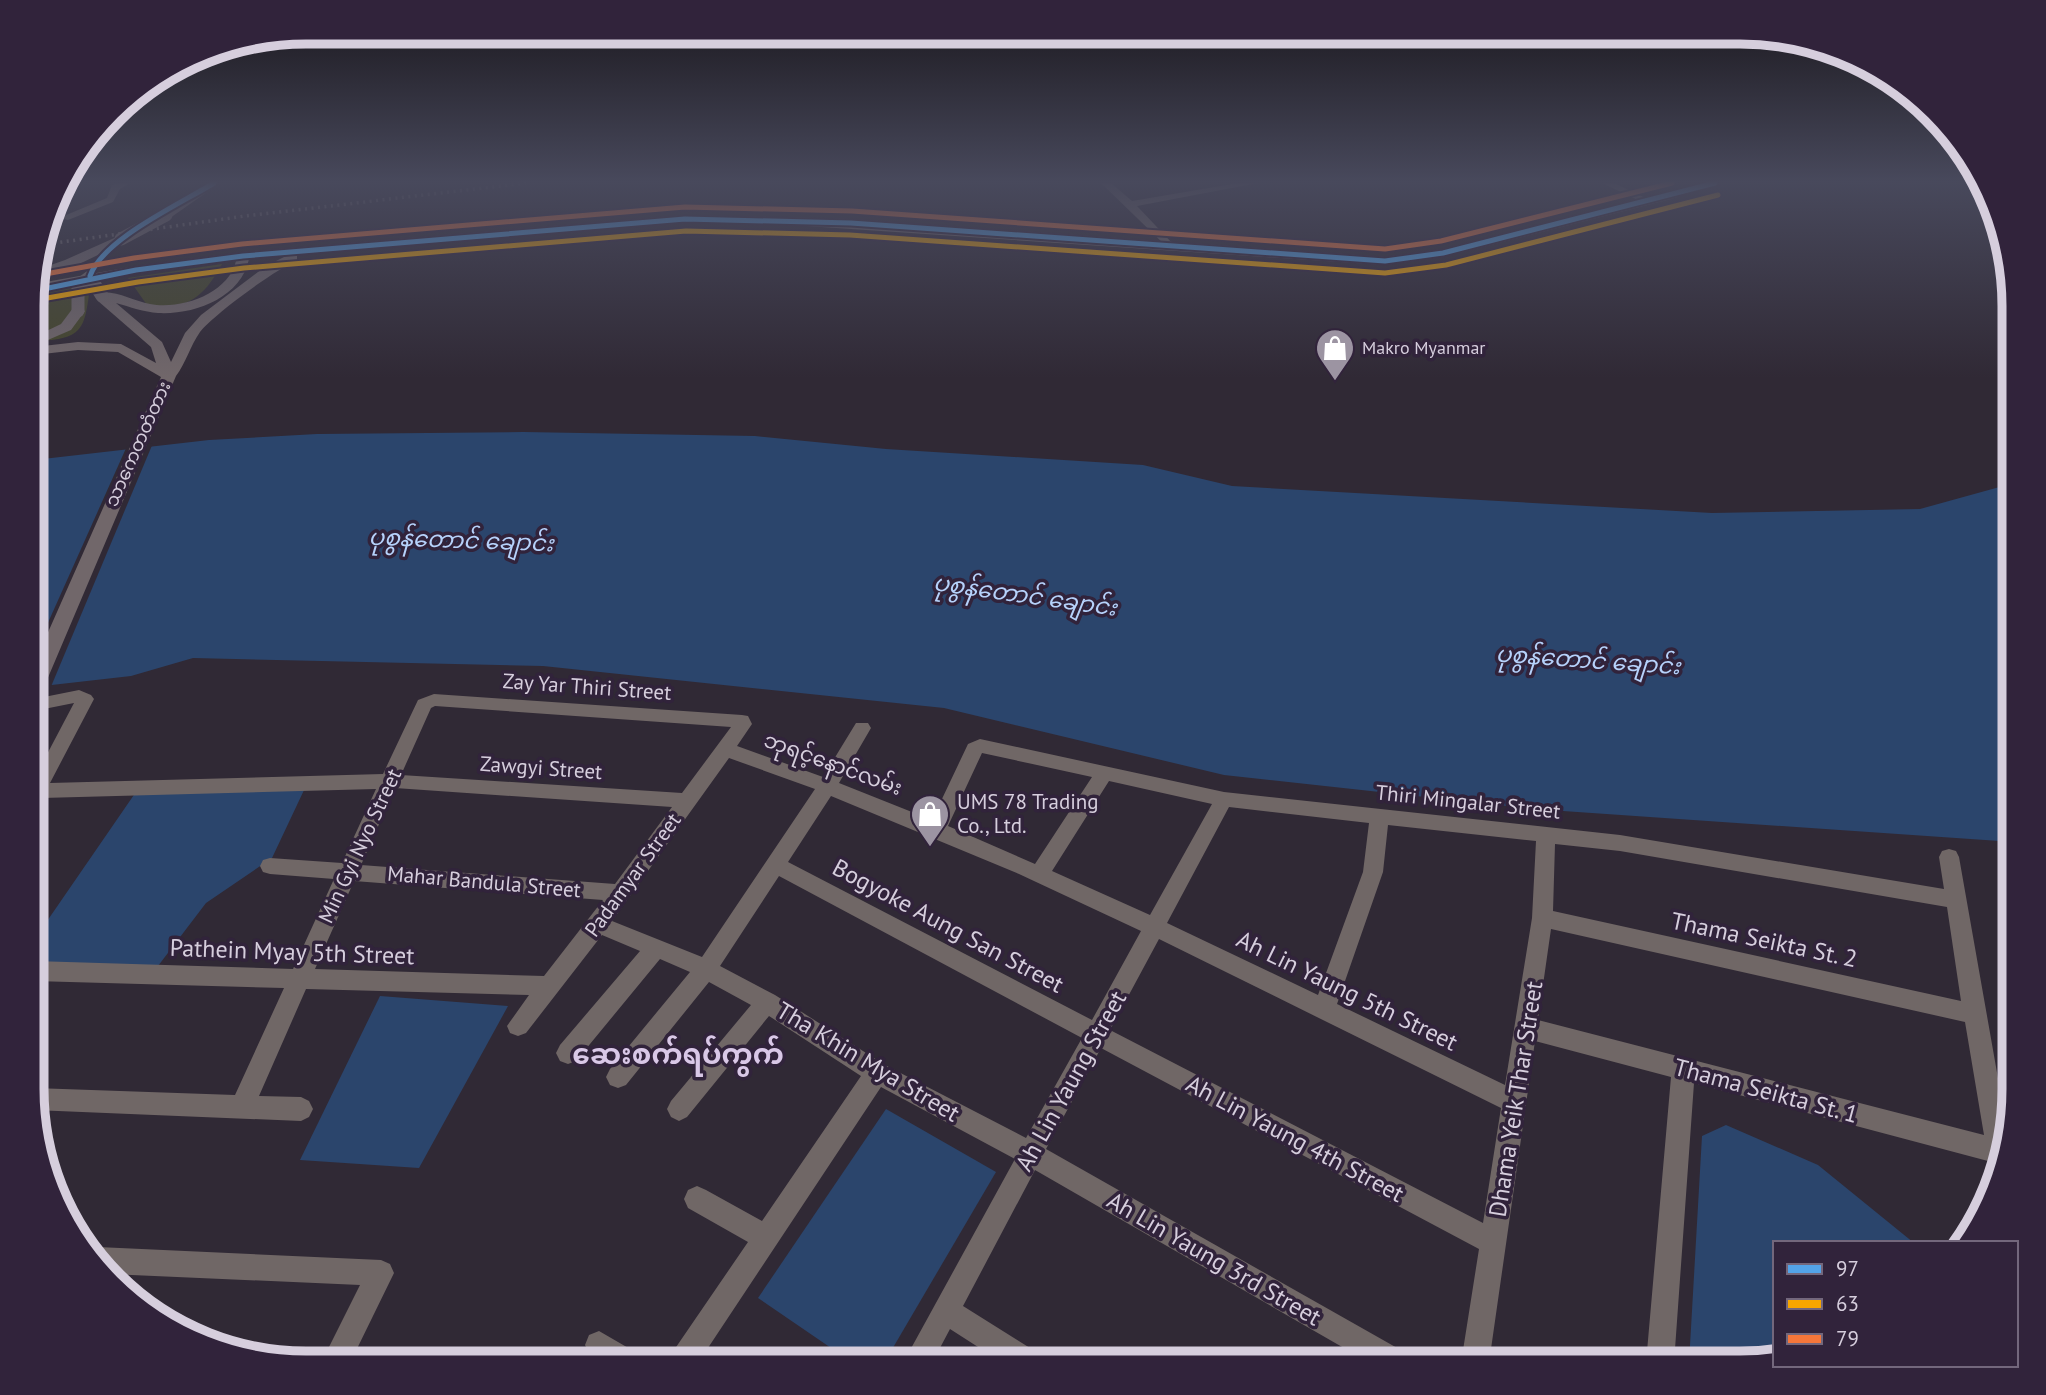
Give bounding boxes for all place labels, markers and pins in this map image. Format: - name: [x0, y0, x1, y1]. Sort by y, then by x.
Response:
- shop icon: Makro Myanmar: [1314, 327, 1356, 382]
- place label: Makro Myanmar: [1362, 336, 1485, 359]
- place label: UMS 78 Trading Co., Ltd.: [957, 788, 1099, 839]
- shop icon: UMS 78 Trading Co., Ltd.: [909, 793, 951, 848]

